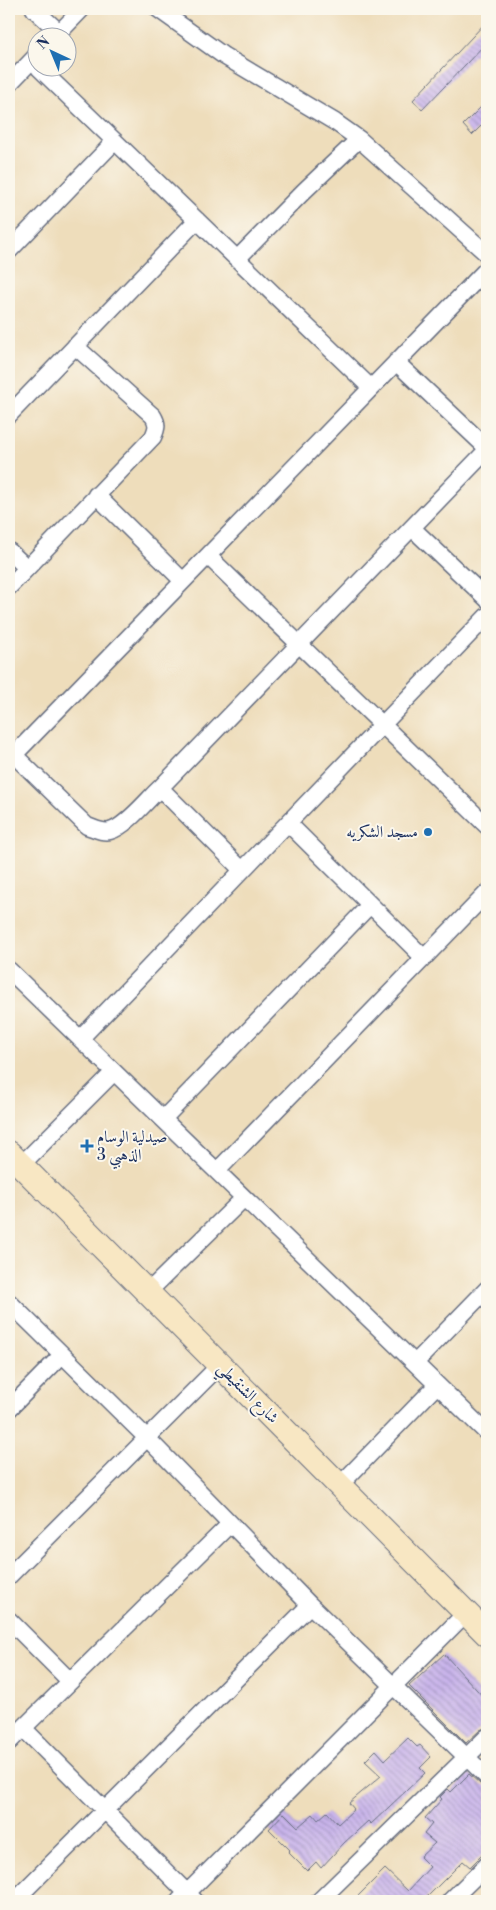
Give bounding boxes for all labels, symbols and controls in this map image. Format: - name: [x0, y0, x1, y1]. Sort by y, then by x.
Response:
- north arrow: [28, 28, 78, 78]
- text: N: [33, 33, 54, 54]
- place label: مسجد الشكريه: [346, 822, 418, 842]
- marker: مسجد الشكريه: [422, 826, 434, 838]
- place label: صيدلية الوسام الذهبي 3: [97, 1127, 167, 1170]
- marker: صيدلية الوسام الذهبي 3: [81, 1140, 93, 1152]
- street label: شارع الشنقيطي: [210, 1358, 283, 1431]

